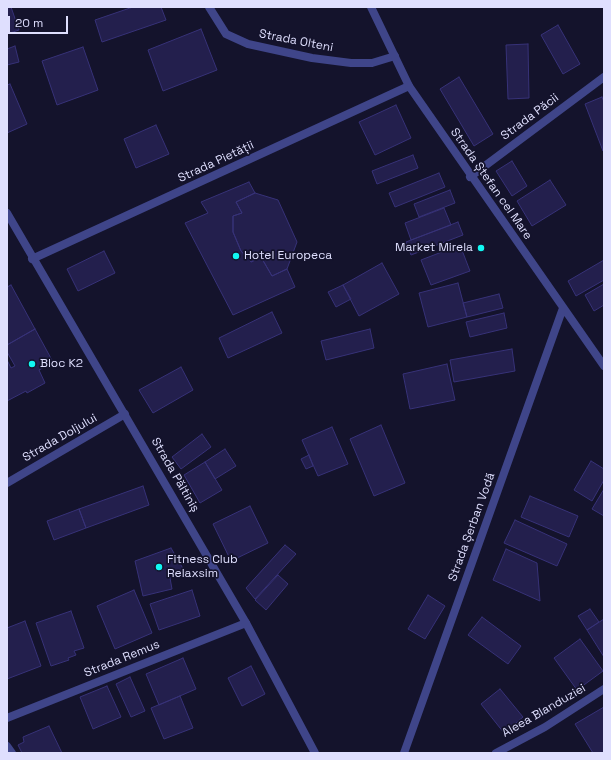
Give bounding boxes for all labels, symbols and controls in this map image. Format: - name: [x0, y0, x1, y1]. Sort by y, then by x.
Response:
- scale bar: [10, 8, 70, 34]
- text: 20 m: [15, 15, 43, 31]
- street label: Strada Olteni: [258, 27, 334, 55]
- street label: Strada Păcii: [498, 91, 562, 143]
- street label: Strada Ștefan cel Mare: [447, 126, 535, 242]
- street label: Strada Pietății: [176, 138, 256, 186]
- place label: Market Mirela: [395, 241, 473, 255]
- marker: Market Mirela: [476, 243, 486, 253]
- place label: Hotel Europeca: [244, 249, 332, 263]
- marker: Hotel Europeca: [231, 251, 241, 261]
- place label: Bloc K2: [40, 357, 83, 371]
- marker: Bloc K2: [27, 359, 37, 369]
- street label: Strada Doljului: [20, 411, 100, 465]
- street label: Strada Păltiniș: [148, 435, 202, 515]
- street label: Strada Șerban Vodă: [446, 471, 498, 583]
- place label: Fitness Club Relaxsim: [167, 553, 238, 581]
- marker: Fitness Club Relaxsim: [154, 562, 164, 572]
- street label: Strada Remus: [82, 637, 162, 681]
- street label: Aleea Blanduziei: [500, 681, 588, 741]

